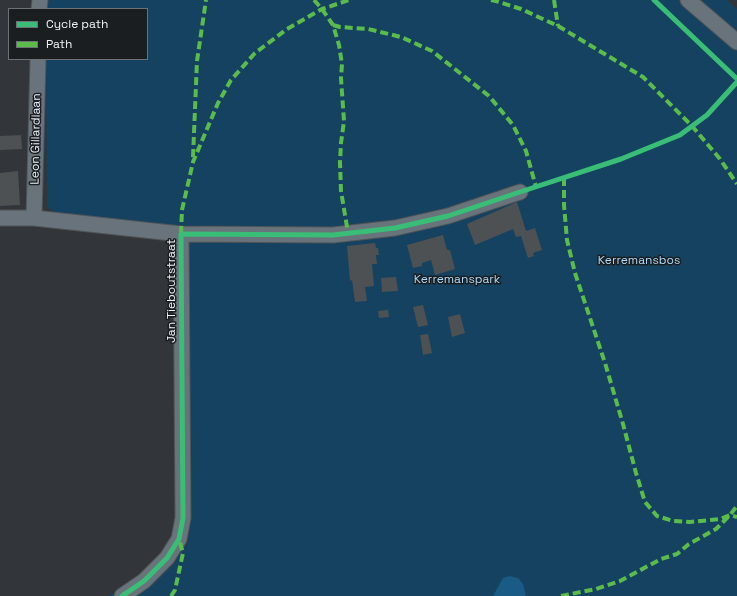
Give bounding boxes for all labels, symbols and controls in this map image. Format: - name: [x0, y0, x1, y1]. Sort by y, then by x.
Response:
- legend: [8, 8, 148, 60]
- text: Cycle path: [46, 16, 108, 32]
- text: Path: [46, 36, 72, 52]
- street label: Leon Gillardlaan: [28, 93, 44, 185]
- street label: Jan Tieboutstraat: [165, 239, 179, 343]
- park label: Kerremansbos: [598, 254, 680, 268]
- park label: Kerremanspark: [414, 273, 500, 287]

